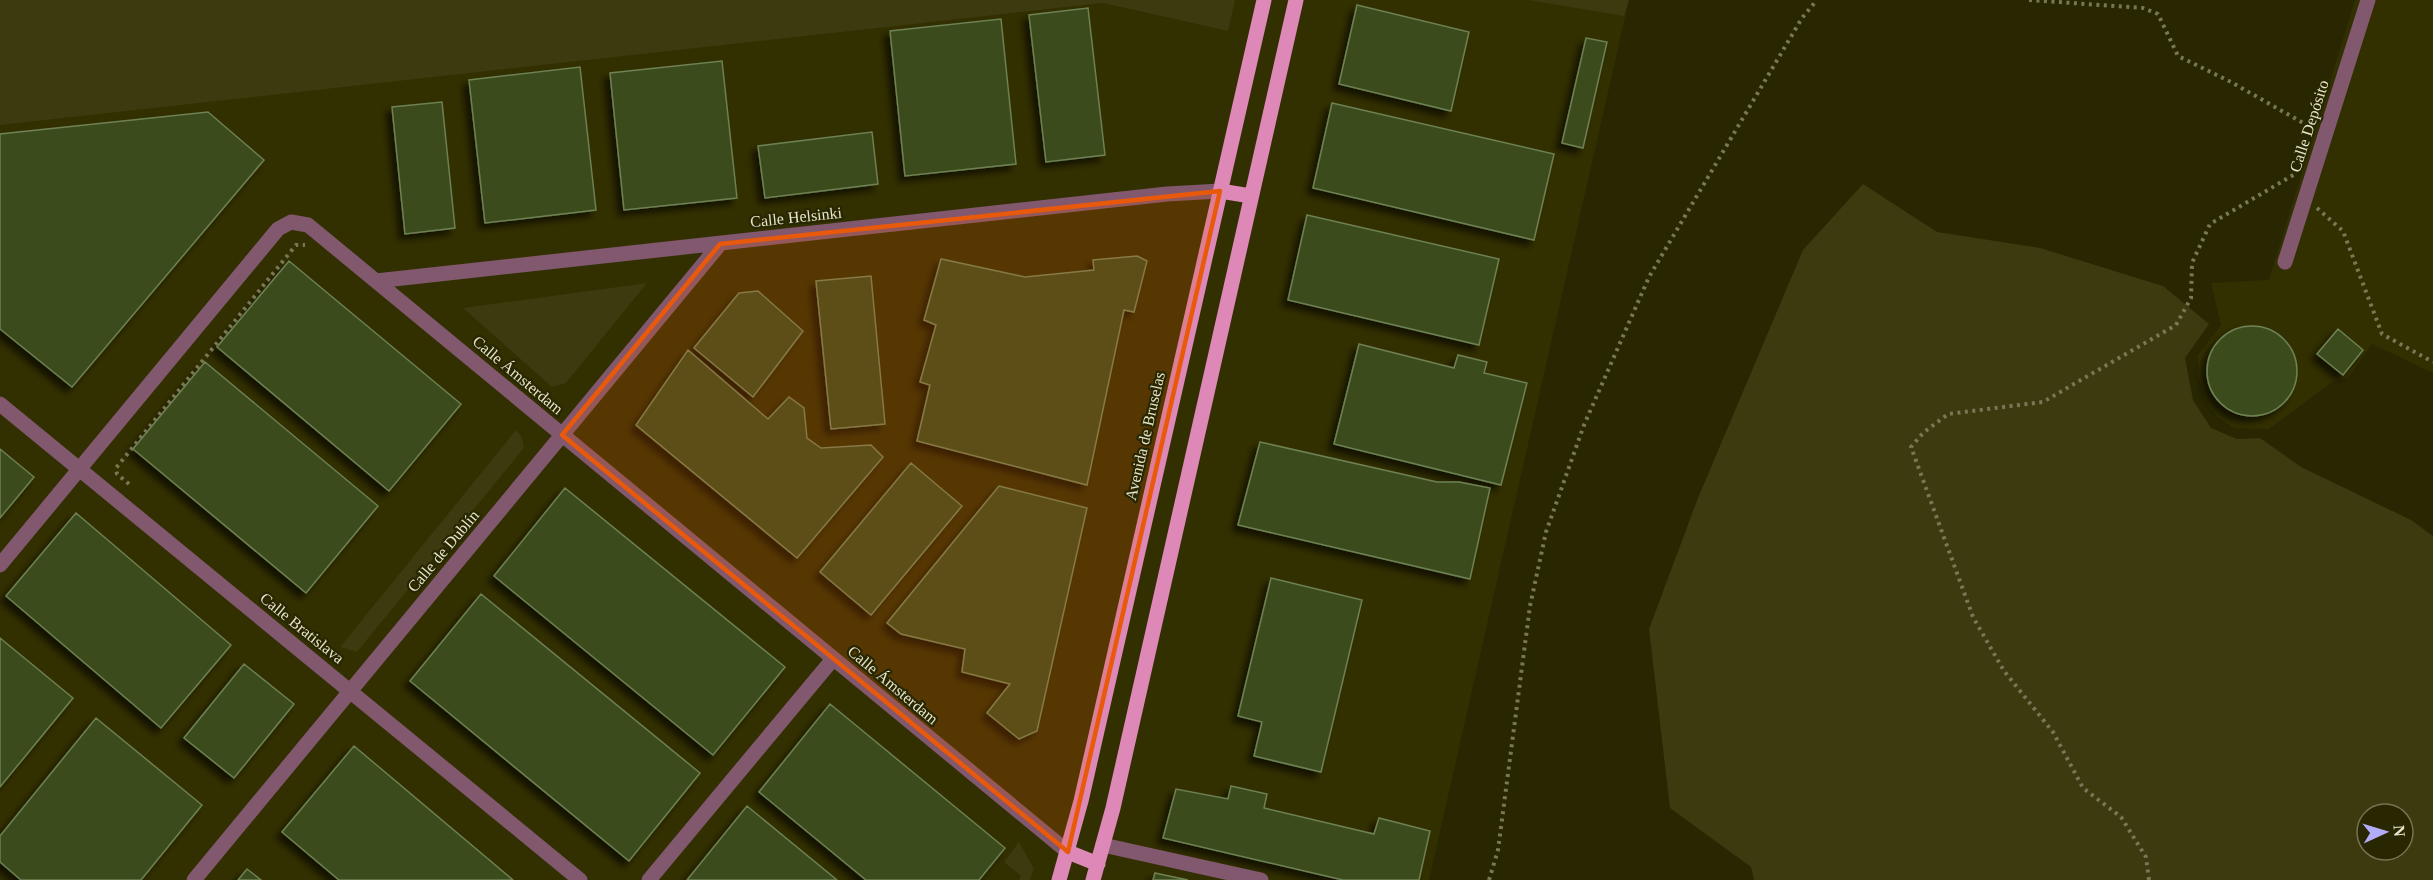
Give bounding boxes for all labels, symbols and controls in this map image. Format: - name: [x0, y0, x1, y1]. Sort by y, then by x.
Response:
- street label: Calle Depósito: [2286, 78, 2333, 174]
- street label: Calle Helsinki: [749, 204, 843, 230]
- street label: Calle Ámsterdam: [469, 332, 568, 418]
- street label: Avenida de Bruselas: [1122, 370, 1168, 502]
- street label: Calle de Dublín: [404, 507, 482, 595]
- street label: Calle Bratislava: [257, 589, 347, 667]
- street label: Calle Ámsterdam: [844, 642, 943, 728]
- north arrow: [2355, 802, 2415, 862]
- text: N: [2391, 825, 2408, 838]

